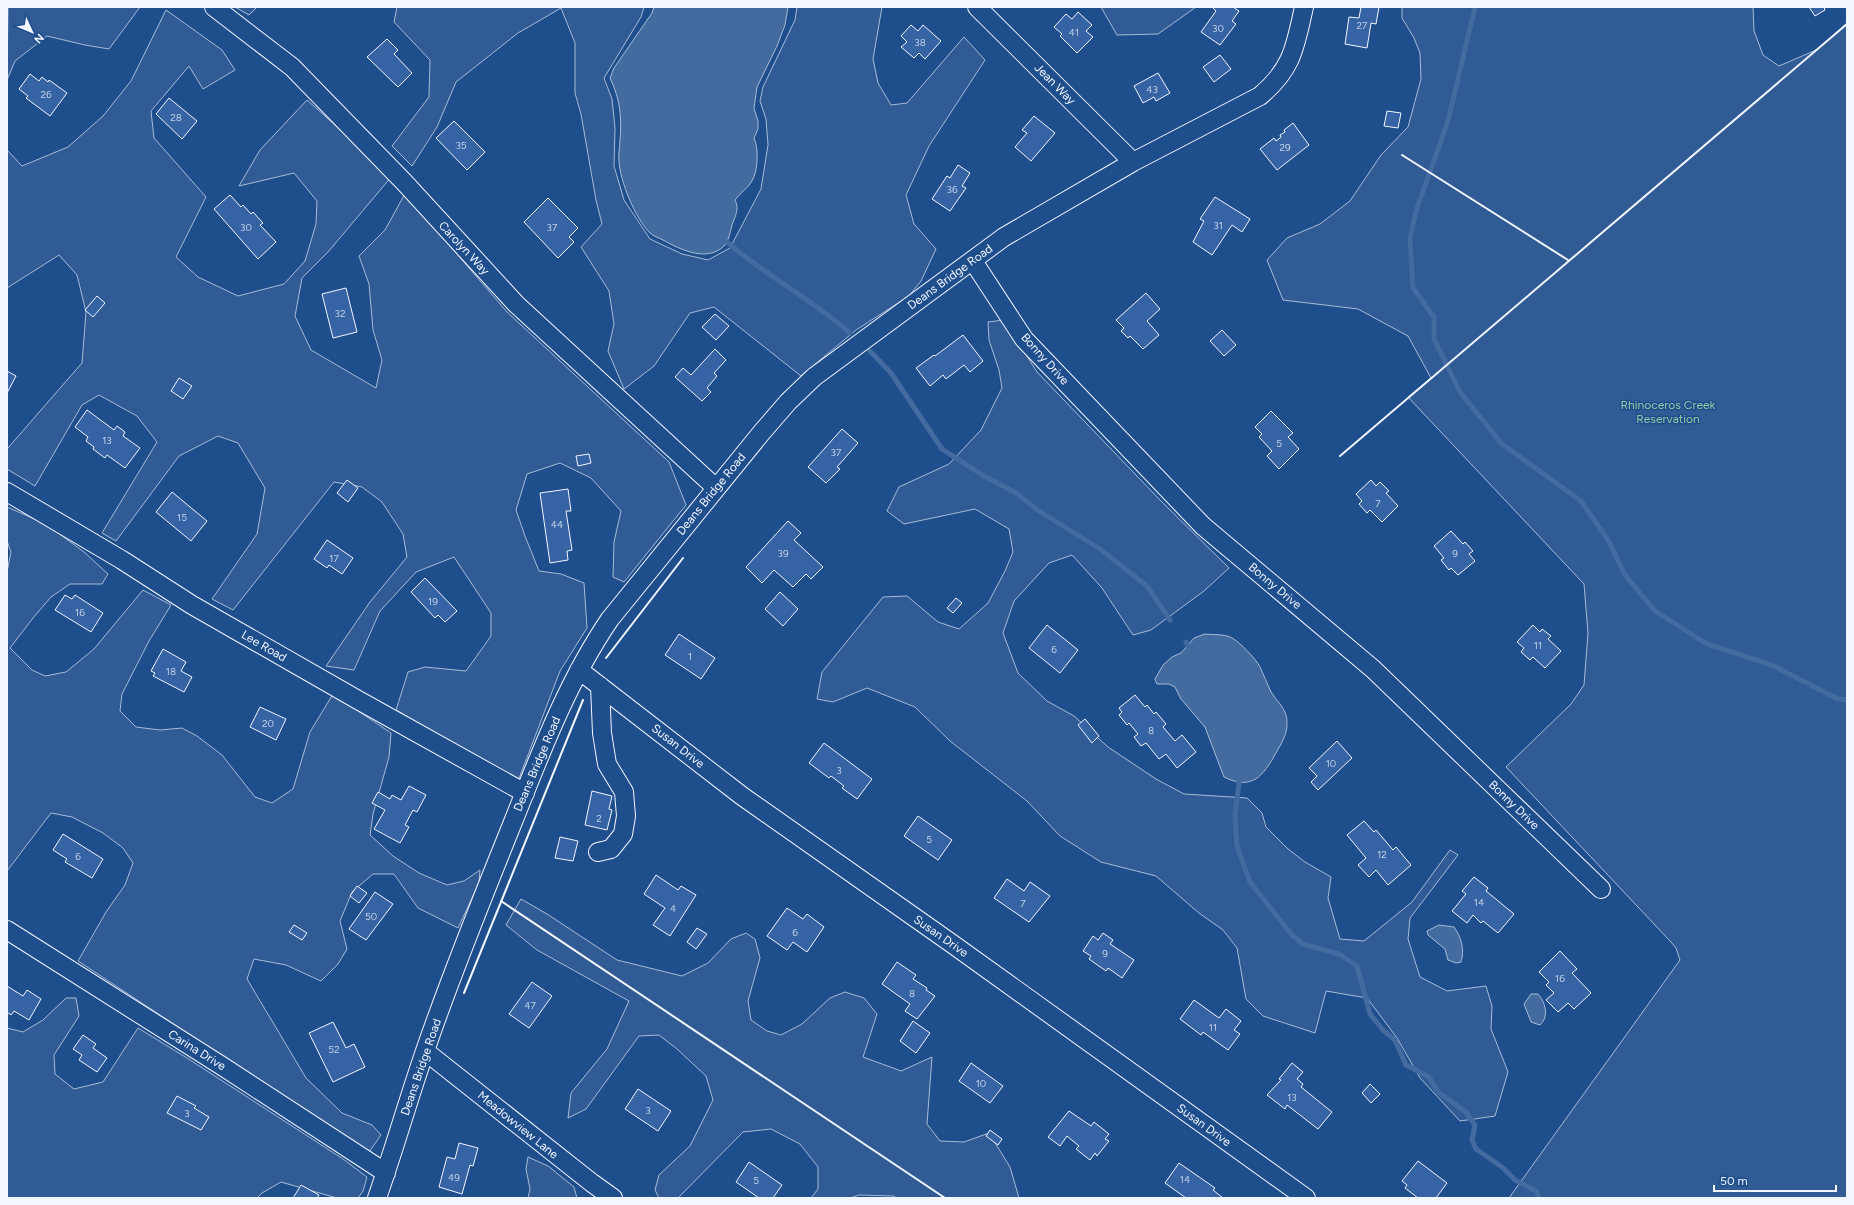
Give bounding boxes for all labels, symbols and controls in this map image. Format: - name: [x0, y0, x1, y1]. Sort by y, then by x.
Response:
- north arrow: [12, 12, 52, 52]
- house number: 27: [1357, 19, 1368, 32]
- house number: 30: [1212, 22, 1224, 35]
- house number: 41: [1069, 26, 1079, 39]
- text: N: [31, 31, 46, 46]
- house number: 38: [914, 36, 926, 49]
- street label: Jean Way: [1032, 61, 1079, 108]
- house number: 43: [1146, 83, 1158, 96]
- house number: 26: [40, 88, 52, 101]
- house number: 28: [170, 111, 182, 124]
- house number: 35: [455, 139, 467, 152]
- house number: 29: [1279, 141, 1291, 154]
- house number: 36: [946, 183, 958, 196]
- street label: Carolyn Way: [436, 218, 493, 278]
- house number: 31: [1213, 219, 1223, 232]
- house number: 30: [240, 221, 252, 234]
- house number: 37: [547, 221, 558, 234]
- street label: Deans Bridge Road: [905, 241, 995, 313]
- house number: 32: [334, 307, 346, 320]
- street label: Bonny Drive: [1018, 330, 1072, 388]
- park label: Rhinoceros Creek Reservation: [1621, 398, 1716, 426]
- house number: 13: [102, 434, 112, 447]
- house number: 5: [1276, 437, 1282, 450]
- house number: 37: [831, 446, 842, 459]
- street label: Deans Bridge Road: [674, 450, 748, 538]
- house number: 7: [1375, 497, 1381, 510]
- house number: 15: [177, 511, 187, 524]
- house number: 44: [551, 518, 563, 531]
- house number: 39: [777, 547, 789, 560]
- house number: 9: [1452, 547, 1458, 560]
- house number: 17: [329, 552, 339, 565]
- street label: Bonny Drive: [1246, 560, 1305, 612]
- house number: 19: [428, 595, 438, 608]
- house number: 16: [75, 606, 85, 619]
- street label: Lee Road: [239, 627, 289, 665]
- house number: 11: [1534, 639, 1542, 652]
- house number: 6: [1051, 643, 1057, 656]
- house number: 1: [688, 650, 692, 663]
- house number: 18: [166, 665, 176, 678]
- street label: Deans Bridge Road: [511, 715, 563, 813]
- house number: 20: [262, 717, 274, 730]
- street label: Susan Drive: [649, 721, 708, 771]
- house number: 8: [1148, 724, 1154, 737]
- house number: 10: [1326, 757, 1336, 770]
- house number: 3: [836, 764, 842, 777]
- street label: Bonny Drive: [1486, 778, 1542, 833]
- house number: 2: [596, 812, 602, 825]
- house number: 5: [926, 833, 932, 846]
- house number: 12: [1377, 848, 1387, 861]
- house number: 6: [75, 850, 81, 863]
- house number: 14: [1474, 896, 1484, 909]
- house number: 7: [1020, 897, 1026, 910]
- house number: 4: [670, 902, 676, 915]
- house number: 50: [365, 910, 377, 923]
- street label: Susan Drive: [911, 912, 971, 960]
- house number: 6: [792, 926, 798, 939]
- house number: 9: [1102, 947, 1108, 960]
- house number: 16: [1555, 972, 1565, 985]
- house number: 8: [909, 987, 915, 1000]
- house number: 47: [524, 999, 536, 1012]
- street label: Deans Bridge Road: [398, 1017, 444, 1117]
- house number: 11: [1209, 1021, 1217, 1034]
- street label: Carina Drive: [166, 1027, 229, 1073]
- house number: 52: [328, 1043, 340, 1056]
- house number: 10: [976, 1077, 986, 1090]
- street label: Meadowview Lane: [475, 1088, 561, 1162]
- house number: 13: [1287, 1091, 1297, 1104]
- street label: Susan Drive: [1174, 1101, 1234, 1149]
- house number: 3: [645, 1104, 651, 1117]
- house number: 3: [184, 1107, 190, 1120]
- scale bar: [1714, 1167, 1836, 1193]
- house number: 49: [448, 1171, 460, 1184]
- house number: 14: [1180, 1173, 1190, 1186]
- house number: 5: [753, 1174, 759, 1187]
- text: 50 m: [1720, 1174, 1748, 1188]

